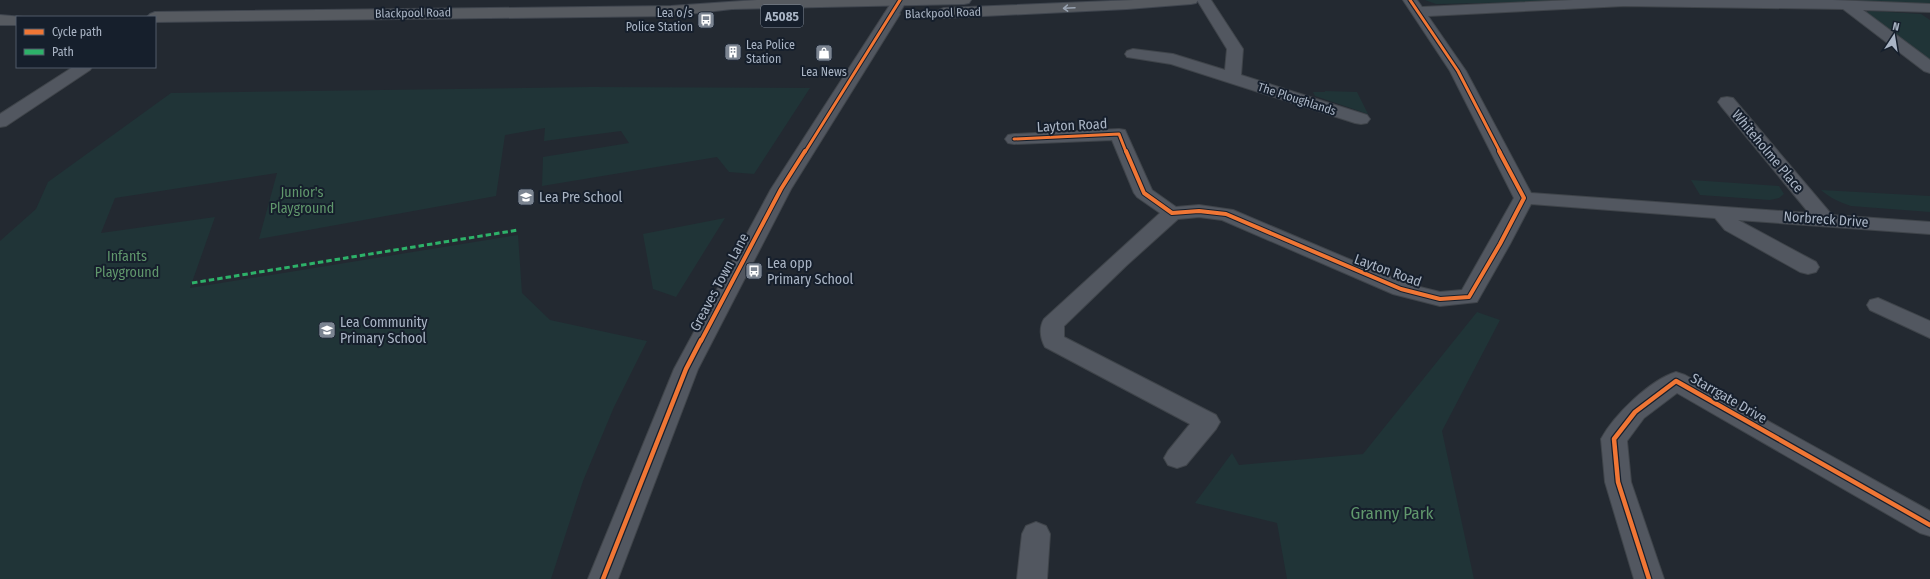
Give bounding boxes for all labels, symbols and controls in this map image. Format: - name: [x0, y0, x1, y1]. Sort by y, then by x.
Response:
- one-way arrow: [1063, 4, 1076, 11]
- street label: Blackpool Road: [375, 5, 451, 21]
- road number: A5085: [761, 5, 803, 27]
- street label: Blackpool Road: [905, 5, 981, 21]
- place label: Lea o/s Police Station: [626, 6, 693, 34]
- bus stop icon: Lea o/s Police Station: [696, 10, 716, 30]
- legend: [16, 16, 156, 68]
- north arrow: [1874, 16, 1914, 56]
- text: N: [1891, 20, 1901, 34]
- text: Cycle path: [52, 25, 102, 39]
- place label: Lea Police Station: [746, 38, 795, 66]
- building icon: Lea Police Station: [723, 42, 743, 62]
- shop icon: Lea News: [814, 43, 834, 63]
- text: Path: [52, 45, 74, 59]
- place label: Lea News: [801, 65, 847, 79]
- street label: The Ploughlands: [1256, 80, 1338, 118]
- street label: Whiteholme Place: [1728, 107, 1807, 196]
- street label: Layton Road: [1036, 115, 1108, 136]
- park label: Junior's Playground: [270, 184, 334, 217]
- school or university icon: Lea Pre School: [516, 187, 536, 207]
- place label: Lea Pre School: [539, 189, 623, 206]
- street label: Norbreck Drive: [1783, 208, 1869, 231]
- street label: Greaves Town Lane: [686, 230, 752, 334]
- park label: Infants Playground: [95, 248, 159, 281]
- street label: Layton Road: [1352, 250, 1424, 291]
- place label: Lea opp Primary School: [767, 255, 854, 288]
- bus stop icon: Lea opp Primary School: [744, 261, 764, 281]
- place label: Lea Community Primary School: [340, 314, 428, 347]
- school or university icon: Lea Community Primary School: [317, 320, 337, 340]
- street label: Starrgate Drive: [1688, 370, 1770, 427]
- park label: Granny Park: [1350, 503, 1434, 524]

